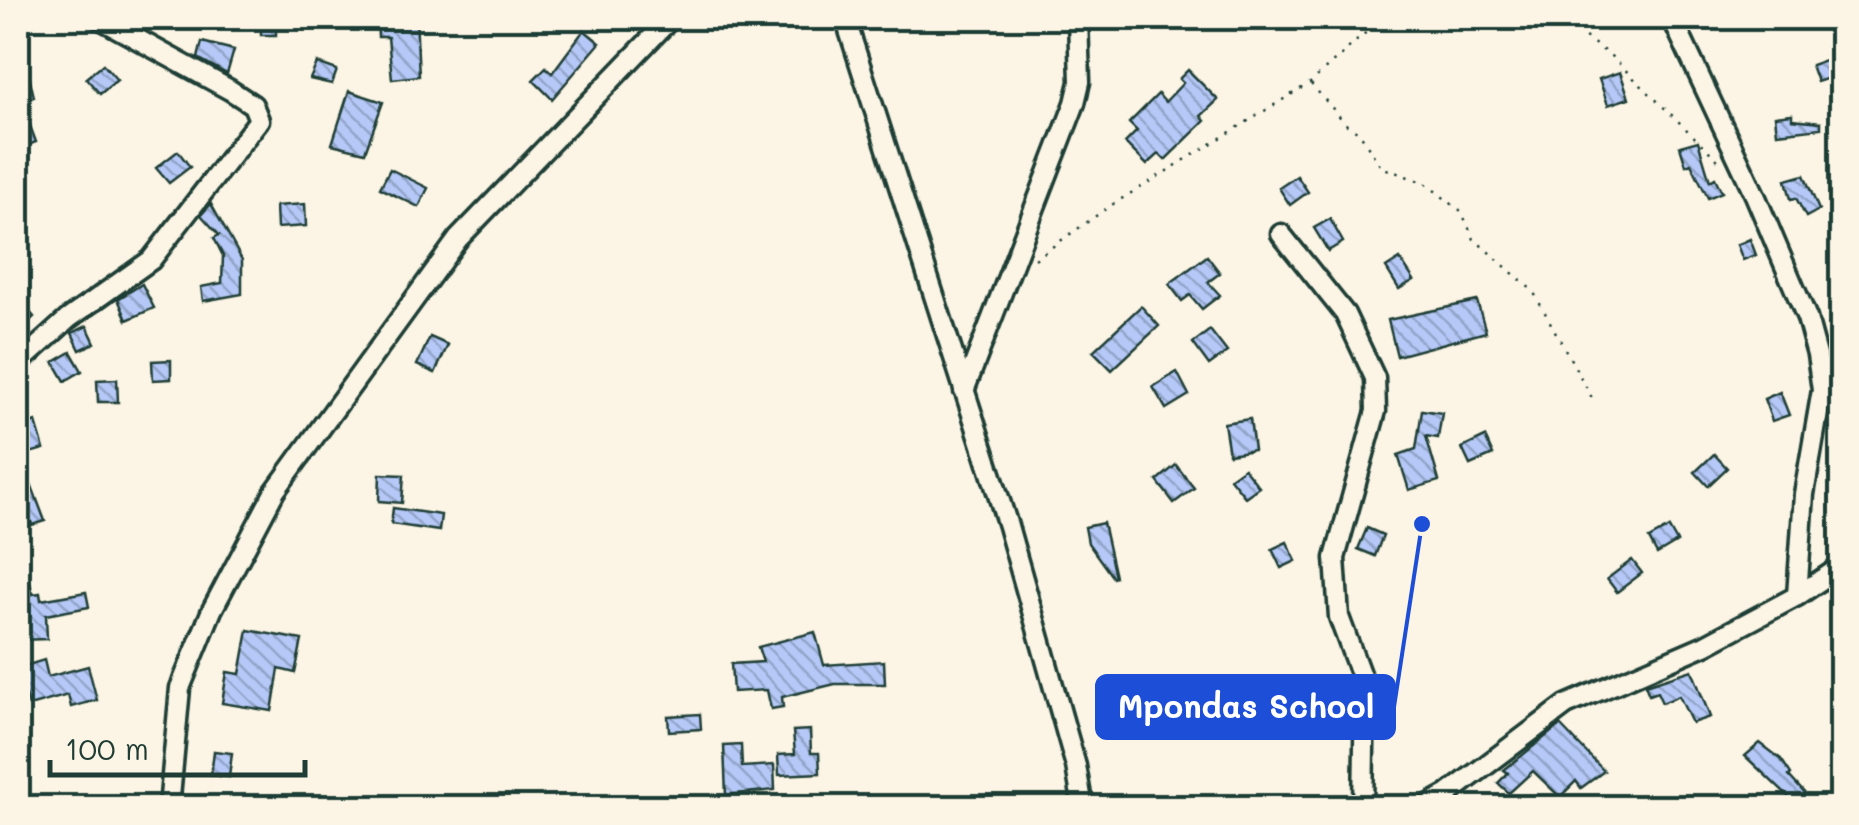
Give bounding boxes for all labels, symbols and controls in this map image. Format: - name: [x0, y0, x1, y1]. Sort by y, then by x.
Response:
- callout: Mpondas School: [1097, 676, 1394, 738]
- text: Mpondas School: [1118, 684, 1374, 726]
- scale bar: [50, 715, 305, 777]
- text: 100 m: [65, 728, 149, 768]

